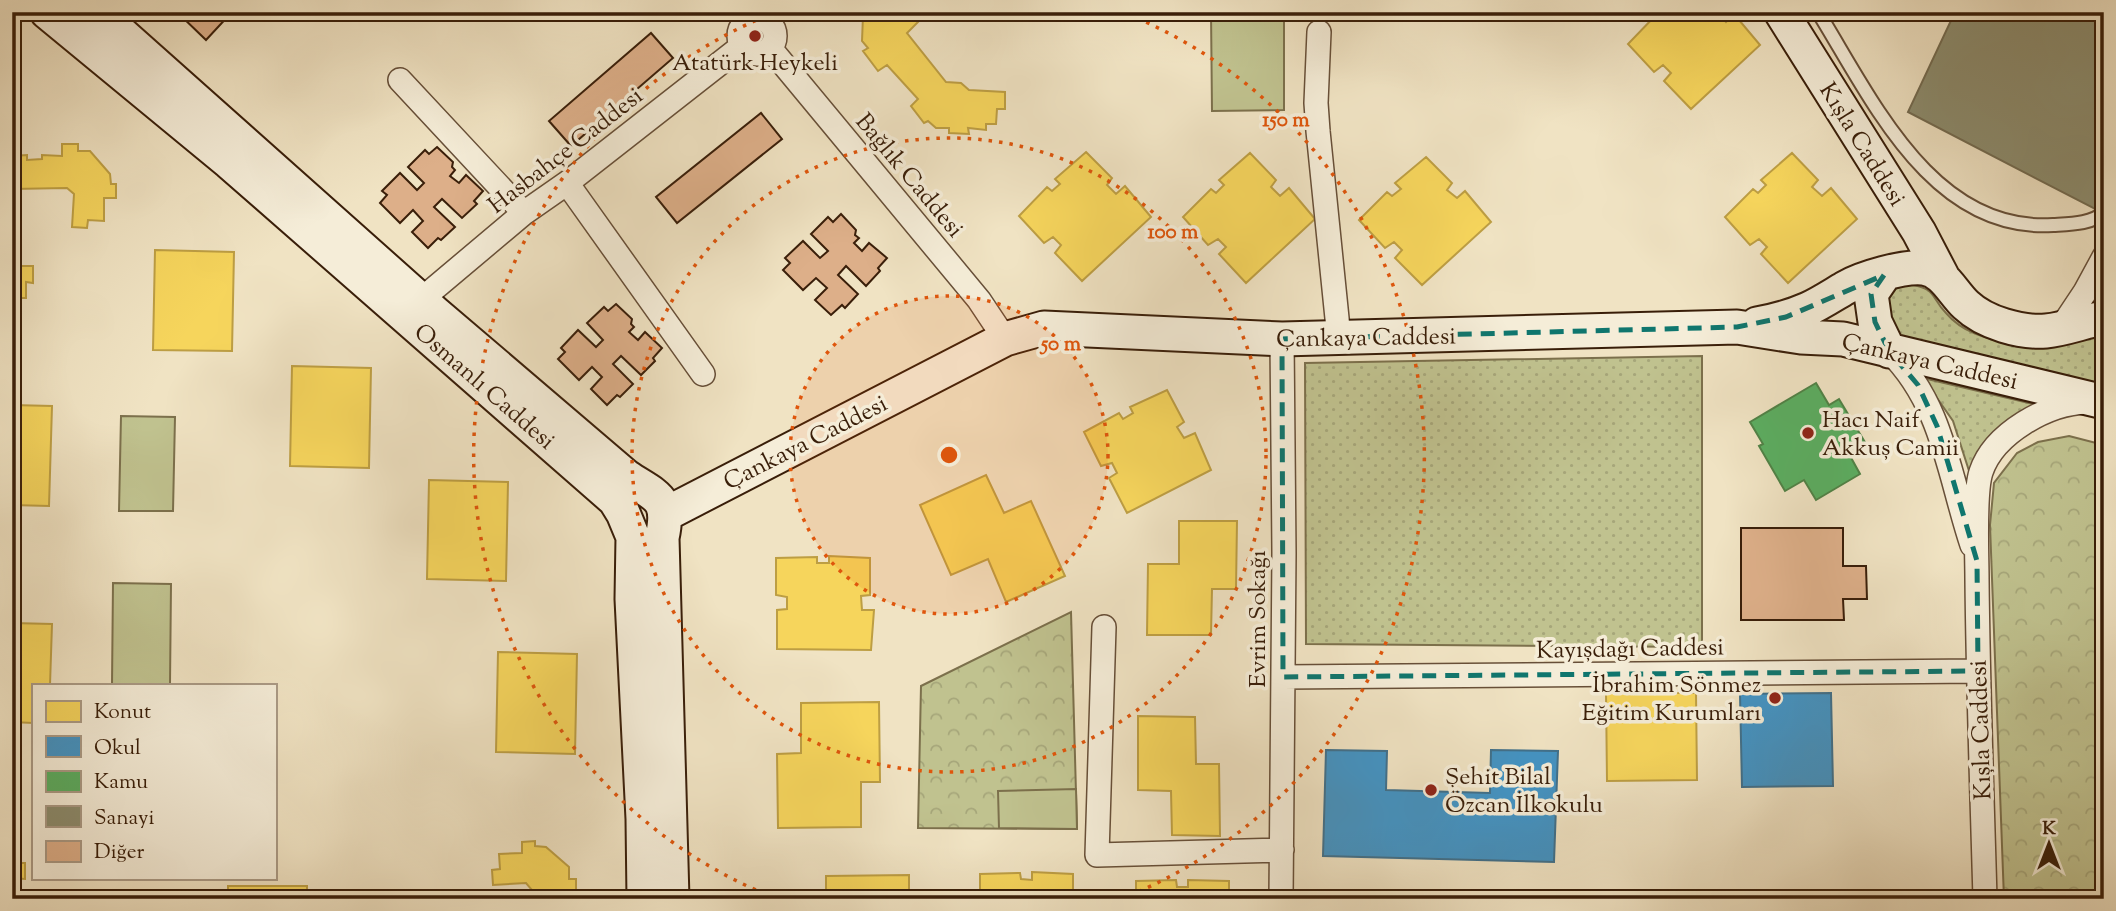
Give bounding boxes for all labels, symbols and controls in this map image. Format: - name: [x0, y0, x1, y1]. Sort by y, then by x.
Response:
- marker: Atatürk Heykeli: [747, 28, 763, 44]
- place label: Atatürk Heykeli: [672, 47, 838, 81]
- street label: Kışla Caddesi: [1810, 77, 1913, 214]
- street label: Hasbahçe Caddesi: [482, 80, 651, 223]
- text: 150 m: [1262, 106, 1310, 136]
- street label: Bağlık Caddesi: [846, 107, 971, 246]
- text: 100 m: [1148, 218, 1199, 248]
- street label: Osmanlı Caddesi: [406, 316, 562, 459]
- street label: Çankaya Caddesi: [1276, 320, 1457, 358]
- street label: Çankaya Caddesi: [1838, 326, 2021, 400]
- text: 50 m: [1039, 330, 1082, 360]
- street label: Çankaya Caddesi: [718, 388, 894, 500]
- place label: Hacı Naif Akkuş Camii: [1822, 404, 1959, 466]
- marker: Hacı Naif Akkuş Camii: [1800, 425, 1816, 441]
- centre of rings: [937, 443, 961, 467]
- street label: Evrim Sokağı: [1242, 550, 1276, 688]
- street label: Kayışdağı Caddesi: [1536, 631, 1725, 669]
- street label: Kışla Caddesi: [1963, 659, 2001, 801]
- place label: İbrahim Sönmez Eğitim Kurumları: [1582, 669, 1761, 731]
- legend: [32, 684, 276, 880]
- marker: İbrahim Sönmez Eğitim Kurumları: [1767, 690, 1783, 706]
- text: Konut: [94, 698, 151, 728]
- text: Okul: [94, 734, 141, 764]
- place label: Şehit Bilal Özcan İlkokulu: [1445, 761, 1603, 823]
- text: Kamu: [94, 768, 148, 798]
- marker: Şehit Bilal Özcan İlkokulu: [1423, 782, 1439, 798]
- text: Sanayi: [94, 804, 154, 834]
- north arrow: [2014, 810, 2084, 880]
- text: K: [2042, 816, 2056, 843]
- text: Diğer: [94, 838, 144, 868]

